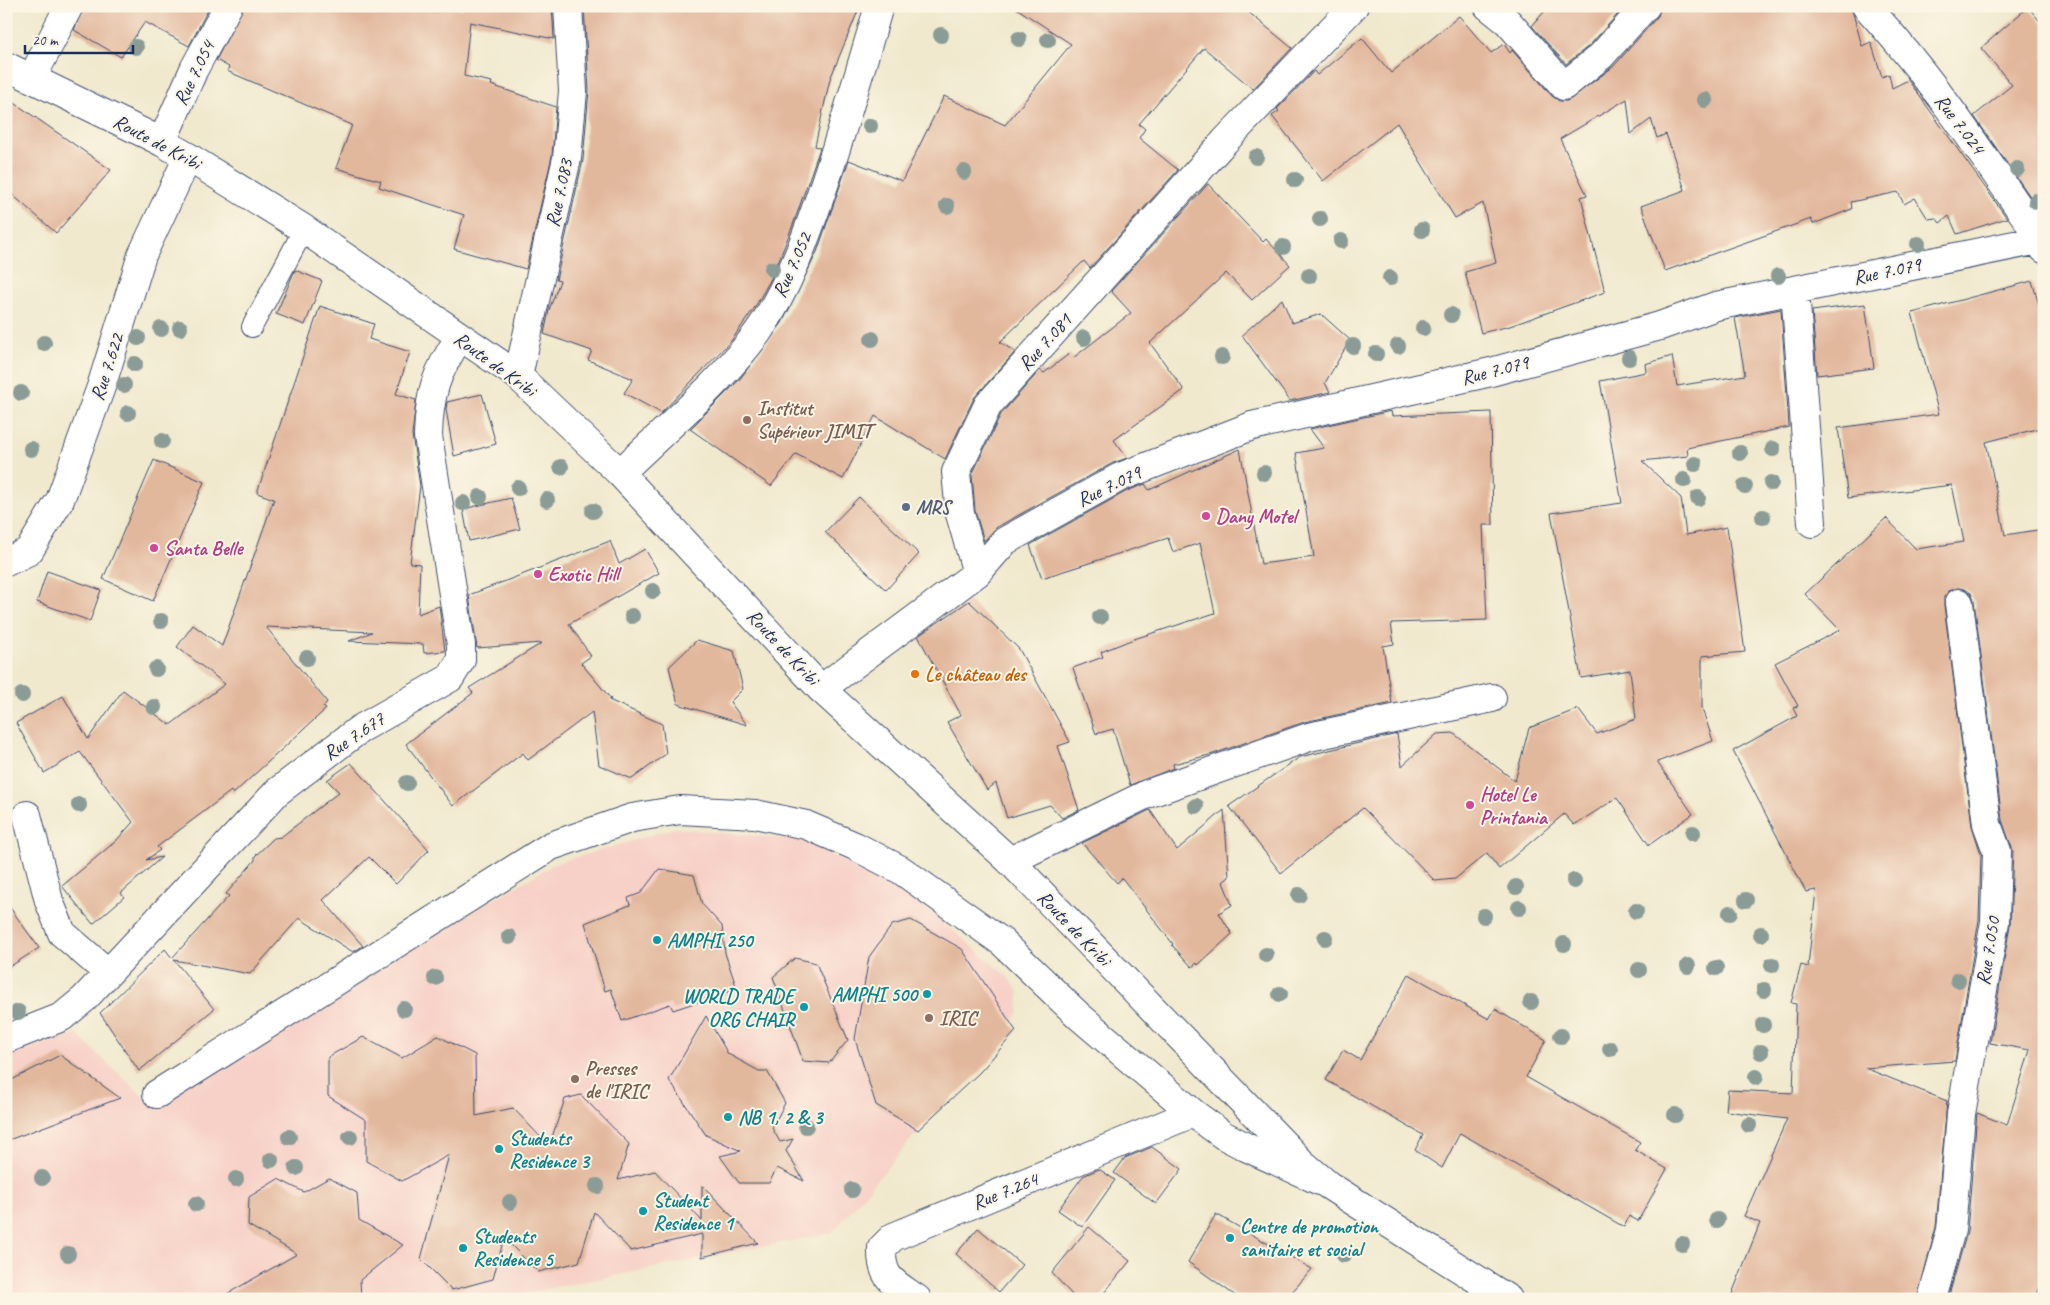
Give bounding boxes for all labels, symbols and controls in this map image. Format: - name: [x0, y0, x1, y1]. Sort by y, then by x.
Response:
- scale bar: [25, 22, 132, 54]
- text: 20 m: [32, 31, 59, 50]
- street label: Rue 7.054: [168, 35, 221, 109]
- street label: Rue 7.024: [1929, 89, 1992, 161]
- street label: Route de Kribi: [109, 109, 207, 177]
- street label: Rue 7.083: [540, 155, 579, 229]
- street label: Rue 7.052: [767, 227, 818, 302]
- street label: Rue 7.079: [1851, 251, 1925, 290]
- street label: Rue 7.081: [1013, 307, 1078, 376]
- street label: Route de Kribi: [449, 326, 543, 404]
- street label: Rue 7.622: [84, 329, 130, 404]
- street label: Rue 7.079: [1459, 349, 1533, 390]
- place label: Institut Supérieur JIMIT: [757, 396, 878, 444]
- marker: Institut Supérieur JIMIT: [741, 414, 753, 426]
- street label: Rue 7.079: [1073, 459, 1147, 512]
- place label: MRS: [916, 495, 953, 520]
- marker: MRS: [900, 501, 912, 513]
- place label: Dany Motel: [1216, 504, 1301, 530]
- marker: Dany Motel: [1200, 510, 1212, 522]
- place label: Santa Belle: [164, 536, 245, 561]
- marker: Santa Belle: [148, 542, 160, 554]
- place label: Exotic Hill: [548, 562, 622, 587]
- marker: Exotic Hill: [532, 568, 544, 580]
- street label: Route de Kribi: [741, 604, 826, 692]
- place label: Le château des: [925, 662, 1028, 687]
- marker: Le château des: [909, 668, 921, 680]
- street label: Rue 7.677: [318, 706, 390, 766]
- place label: Hotel Le Printania: [1480, 782, 1549, 830]
- marker: Hotel Le Printania: [1464, 799, 1476, 811]
- street label: Route de Kribi: [1032, 885, 1118, 973]
- street label: Rue 7.050: [1970, 913, 2006, 987]
- place label: AMPHI 250: [667, 928, 755, 953]
- marker: AMPHI 250: [651, 934, 663, 946]
- place label: AMPHI 500: [831, 982, 919, 1007]
- place label: WORLD TRADE ORG CHAIR: [683, 984, 798, 1032]
- marker: AMPHI 500: [921, 988, 933, 1000]
- marker: WORLD TRADE ORG CHAIR: [798, 1001, 810, 1013]
- place label: IRIC: [939, 1006, 979, 1031]
- marker: IRIC: [923, 1012, 935, 1024]
- place label: Presses de l'IRIC: [585, 1056, 651, 1104]
- marker: Presses de l'IRIC: [569, 1073, 581, 1085]
- place label: NB 1, 2 & 3: [738, 1105, 824, 1130]
- marker: NB 1, 2 & 3: [722, 1111, 734, 1123]
- place label: Students Residence 3: [509, 1126, 591, 1174]
- marker: Students Residence 3: [493, 1143, 505, 1155]
- street label: Rue 7.264: [968, 1166, 1043, 1215]
- place label: Student Residence 1: [653, 1188, 735, 1236]
- marker: Student Residence 1: [637, 1205, 649, 1217]
- place label: Centre de promotion sanitaire et social: [1240, 1214, 1380, 1262]
- place label: Students Residence 5: [473, 1224, 555, 1272]
- marker: Centre de promotion sanitaire et social: [1224, 1232, 1236, 1244]
- marker: Students Residence 5: [457, 1242, 469, 1254]

